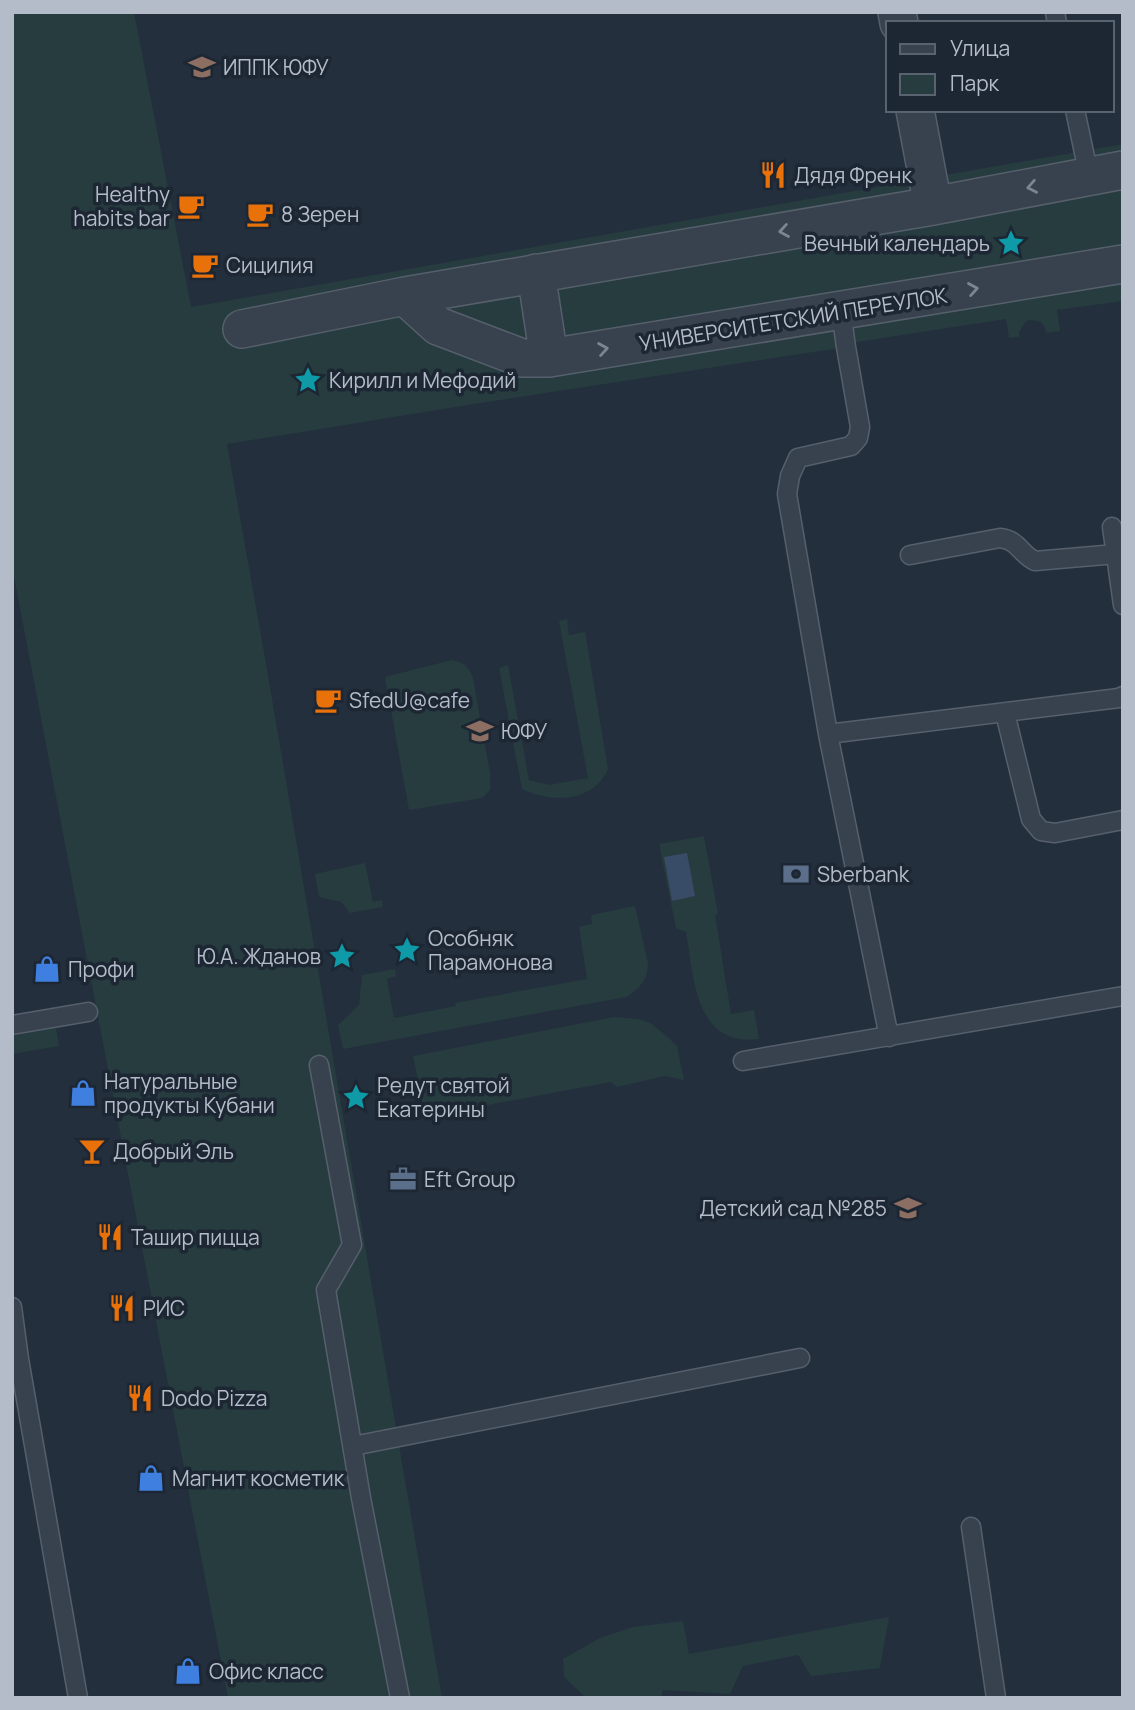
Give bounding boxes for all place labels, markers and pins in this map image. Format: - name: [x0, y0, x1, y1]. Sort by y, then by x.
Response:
- school or university icon: ИППК ЮФУ: [187, 52, 217, 82]
- place label: ИППК ЮФУ: [223, 53, 329, 81]
- restaurant icon: Дядя Френк: [758, 160, 788, 190]
- place label: Дядя Френк: [794, 161, 912, 189]
- place label: Healthy habits bar: [73, 180, 170, 232]
- cafe icon: Healthy habits bar: [176, 191, 206, 221]
- cafe icon: 8 Зерен: [245, 199, 275, 229]
- place label: 8 Зерен: [281, 200, 359, 228]
- place icon: Вечный календарь: [996, 228, 1026, 258]
- place label: Вечный календарь: [804, 229, 990, 257]
- cafe icon: Сицилия: [190, 250, 220, 280]
- place label: Сицилия: [226, 251, 314, 279]
- place icon: Кирилл и Мефодий: [293, 365, 323, 395]
- place label: Кирилл и Мефодий: [329, 366, 516, 394]
- cafe icon: SfedU@cafe: [313, 685, 343, 715]
- place label: SfedU@cafe: [349, 686, 470, 714]
- school or university icon: ЮФУ: [465, 716, 495, 746]
- place label: ЮФУ: [501, 717, 547, 745]
- bank icon: Sberbank: [781, 859, 811, 889]
- place label: Sberbank: [817, 860, 910, 888]
- place label: Особняк Парамонова: [428, 924, 553, 976]
- place icon: Особняк Парамонова: [392, 935, 422, 965]
- place icon: Ю.А. Жданов: [327, 941, 357, 971]
- place label: Ю.А. Жданов: [196, 942, 321, 970]
- shop icon: Профи: [32, 954, 62, 984]
- place label: Профи: [68, 955, 134, 983]
- place label: Натуральные продукты Кубани: [104, 1067, 275, 1119]
- place label: Редут святой Екатерины: [377, 1071, 510, 1123]
- shop icon: Натуральные продукты Кубани: [68, 1078, 98, 1108]
- place icon: Редут святой Екатерины: [341, 1082, 371, 1112]
- bar icon: Добрый Эль: [77, 1136, 107, 1166]
- place label: Добрый Эль: [113, 1137, 234, 1165]
- office icon: Eft Group: [388, 1164, 418, 1194]
- place label: Eft Group: [424, 1165, 516, 1193]
- school or university icon: Детский сад №285: [893, 1193, 923, 1223]
- place label: Детский сад №285: [699, 1194, 887, 1222]
- restaurant icon: Ташир пицца: [95, 1222, 125, 1252]
- place label: Ташир пицца: [131, 1223, 260, 1251]
- restaurant icon: РИС: [107, 1293, 137, 1323]
- place label: РИС: [143, 1294, 185, 1322]
- restaurant icon: Dodo Pizza: [125, 1383, 155, 1413]
- place label: Dodo Pizza: [161, 1384, 267, 1412]
- shop icon: Магнит косметик: [136, 1463, 166, 1493]
- place label: Магнит косметик: [172, 1464, 345, 1492]
- shop icon: Офис класс: [173, 1656, 203, 1686]
- place label: Офис класс: [209, 1657, 324, 1685]

